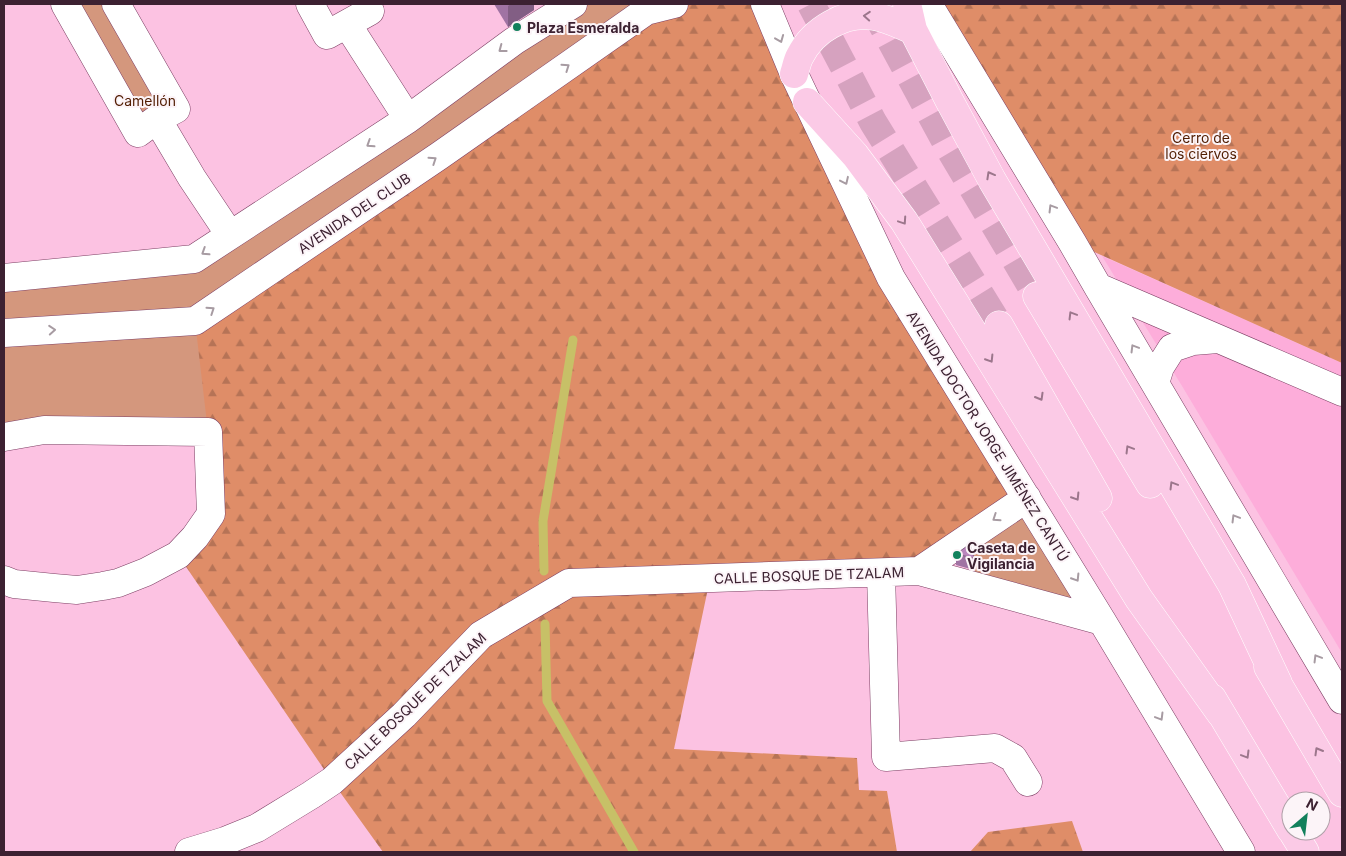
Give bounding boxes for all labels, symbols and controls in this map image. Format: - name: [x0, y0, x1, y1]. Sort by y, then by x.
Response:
- one-way arrow: [863, 10, 871, 21]
- place label: Plaza Esmeralda: [527, 19, 639, 36]
- marker: Plaza Esmeralda: [511, 21, 523, 33]
- one-way arrow: [773, 34, 784, 43]
- one-way arrow: [498, 43, 508, 52]
- one-way arrow: [560, 64, 570, 73]
- park label: Camellón: [114, 92, 176, 109]
- park label: Cerro de los ciervos: [1165, 129, 1237, 162]
- one-way arrow: [367, 138, 376, 147]
- one-way arrow: [428, 157, 437, 167]
- street label: AVENIDA DEL CLUB: [294, 169, 414, 257]
- one-way arrow: [986, 171, 996, 180]
- one-way arrow: [839, 176, 849, 185]
- one-way arrow: [1048, 205, 1058, 214]
- one-way arrow: [897, 215, 906, 225]
- one-way arrow: [201, 245, 210, 255]
- one-way arrow: [205, 307, 215, 316]
- street label: AVENIDA DOCTOR JORGE JIMÉNEZ CANTÚ: [903, 308, 1073, 564]
- one-way arrow: [1069, 312, 1079, 321]
- one-way arrow: [49, 324, 57, 335]
- one-way arrow: [1130, 345, 1140, 354]
- one-way arrow: [983, 353, 993, 362]
- one-way arrow: [1034, 392, 1044, 401]
- one-way arrow: [1126, 446, 1136, 455]
- one-way arrow: [1169, 482, 1179, 491]
- one-way arrow: [1069, 491, 1079, 500]
- one-way arrow: [993, 512, 1002, 522]
- one-way arrow: [1231, 515, 1241, 524]
- place label: Caseta de Vigilancia: [967, 539, 1035, 572]
- marker: Caseta de Vigilancia: [951, 549, 963, 561]
- street label: CALLE BOSQUE DE TZALAM: [714, 563, 904, 587]
- one-way arrow: [1069, 573, 1079, 582]
- street label: CALLE BOSQUE DE TZALAM: [341, 629, 489, 773]
- one-way arrow: [1314, 655, 1324, 664]
- one-way arrow: [1154, 712, 1164, 721]
- one-way arrow: [1314, 747, 1324, 756]
- one-way arrow: [1239, 750, 1249, 759]
- north arrow: [1281, 791, 1331, 841]
- text: N: [1304, 794, 1321, 814]

